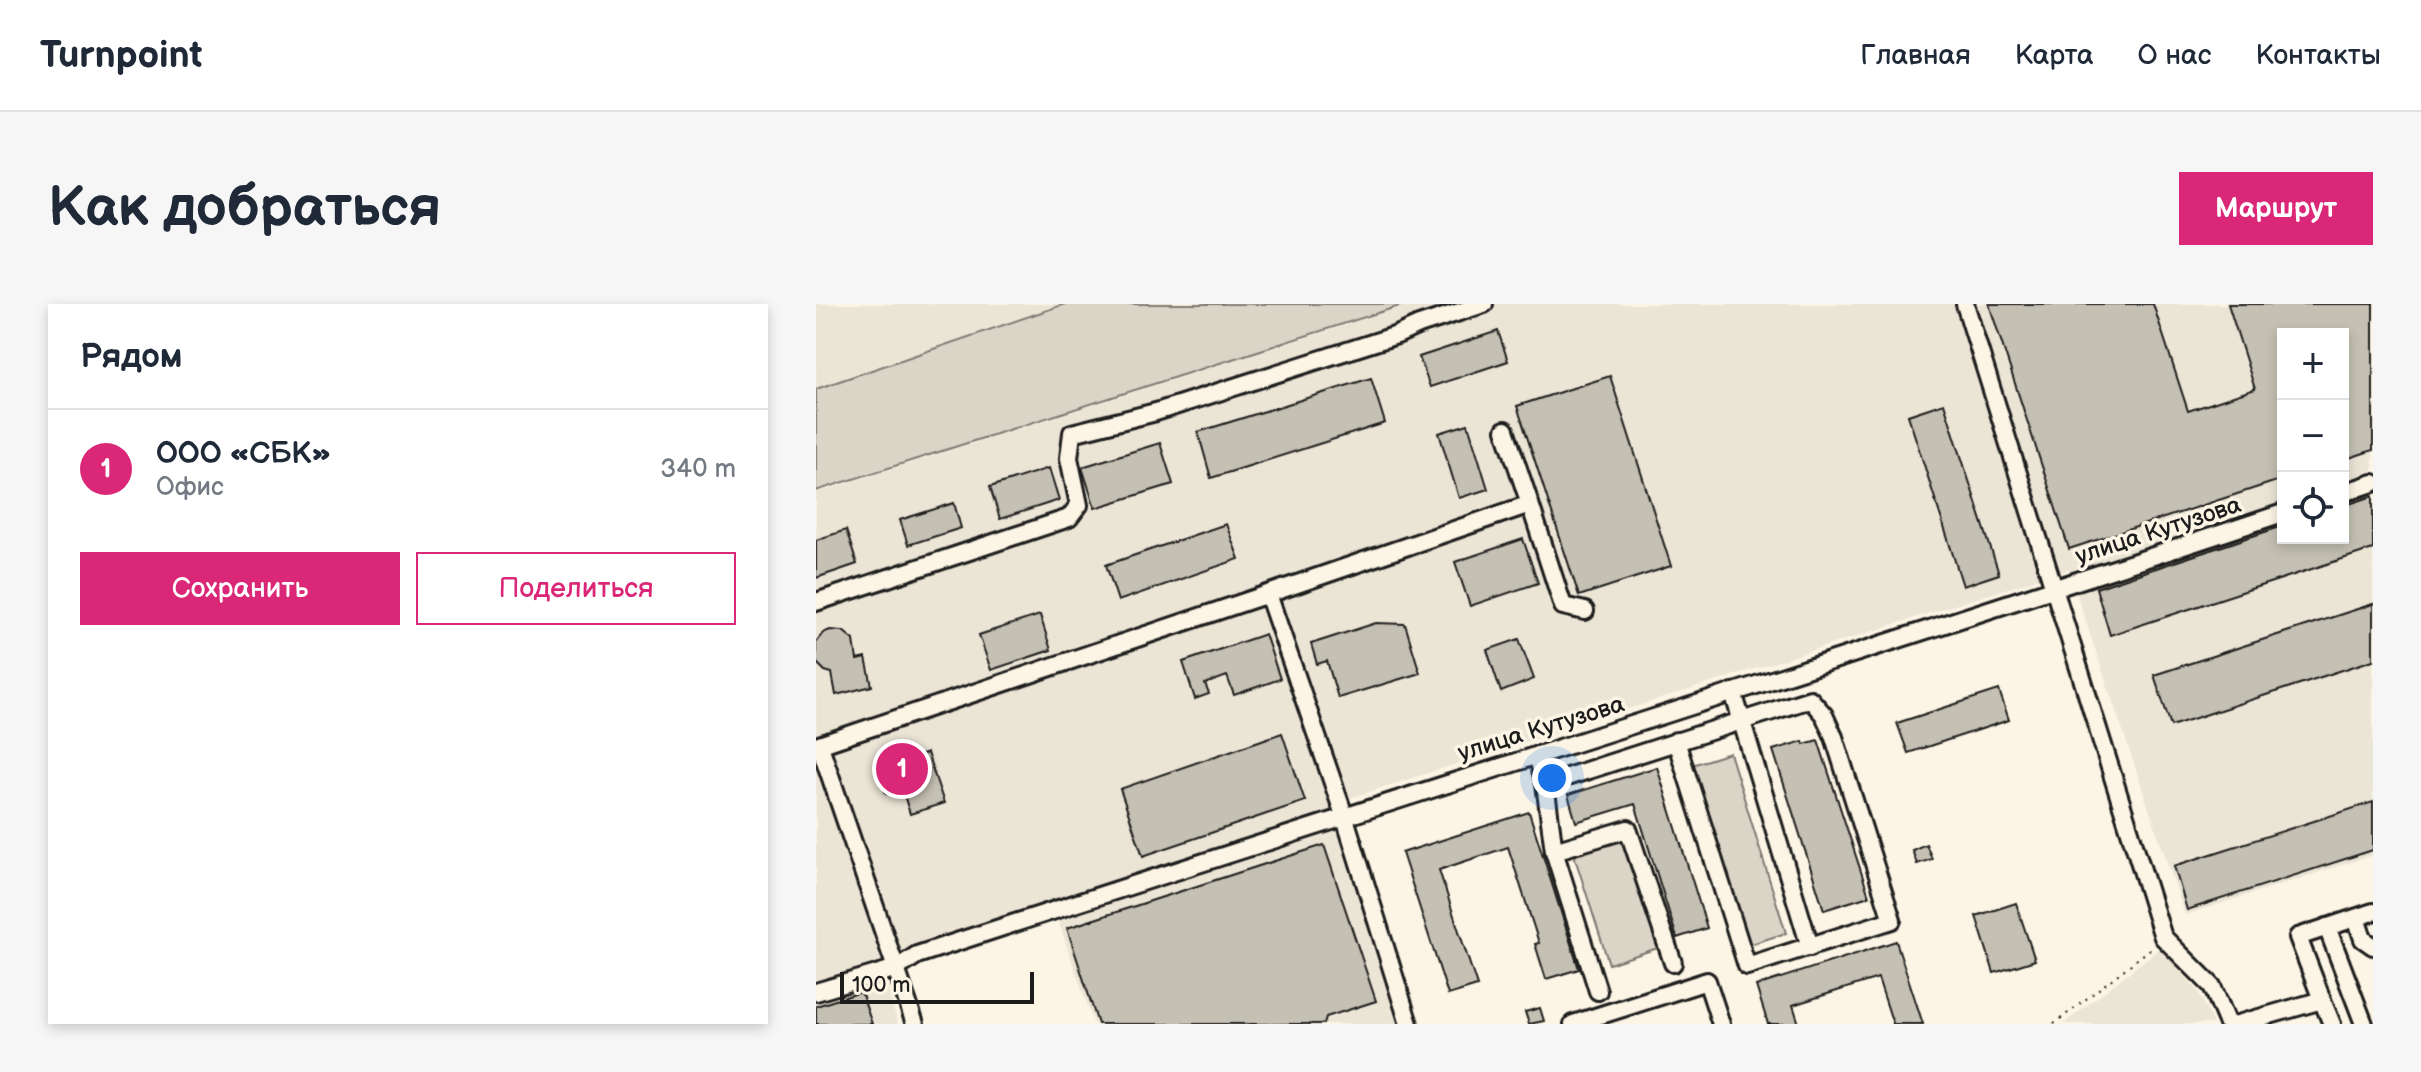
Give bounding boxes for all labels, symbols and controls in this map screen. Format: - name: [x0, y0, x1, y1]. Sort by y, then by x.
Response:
- text: Turnpoint: [40, 33, 202, 78]
- text: Главная: [1860, 39, 1971, 72]
- text: Карта: [2015, 39, 2094, 72]
- text: О нас: [2138, 39, 2211, 72]
- text: Контакты: [2255, 39, 2381, 72]
- button: Маршрут: [2179, 172, 2373, 245]
- text: Как добраться: [48, 175, 441, 242]
- map controls: [2277, 328, 2349, 544]
- button: +: [2277, 328, 2349, 400]
- text: Рядом: [80, 336, 182, 377]
- button: −: [2277, 400, 2349, 472]
- text: ООО «СБК»: [156, 436, 331, 472]
- text: 1: [101, 454, 111, 485]
- text: 340 m: [660, 454, 736, 485]
- text: Офис: [156, 472, 224, 503]
- button: locate: [2277, 472, 2349, 544]
- street label: улица Кутузова: [2072, 490, 2245, 571]
- button: Сохранить: [80, 552, 400, 625]
- button: Поделиться: [416, 552, 736, 625]
- street label: улица Кутузова: [1454, 689, 1628, 768]
- pin: 1: [876, 739, 928, 799]
- your location: [1532, 758, 1572, 798]
- scale bar: [840, 968, 1034, 1004]
- text: 100 m: [852, 972, 911, 999]

